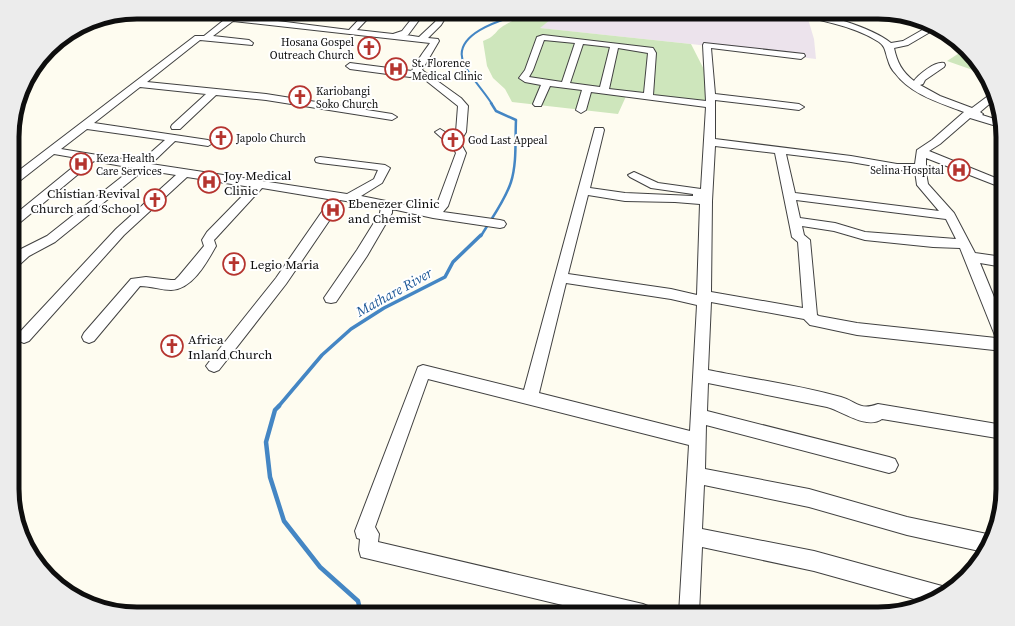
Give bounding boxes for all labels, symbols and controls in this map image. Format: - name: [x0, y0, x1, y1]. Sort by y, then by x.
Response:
- place label: Hosana Gospel Outreach Church: [270, 35, 354, 63]
- church icon: Hosana Gospel Outreach Church: [356, 35, 382, 61]
- hospital icon: St. Florence Medical Clinic: [383, 56, 409, 82]
- place label: St. Florence Medical Clinic: [412, 56, 483, 84]
- church icon: Kariobangi Soko Church: [287, 84, 313, 110]
- place label: Kariobangi Soko Church: [316, 84, 379, 112]
- church icon: Japolo Church: [208, 125, 234, 151]
- church icon: God Last Appeal: [440, 127, 466, 153]
- place label: Japolo Church: [235, 131, 306, 146]
- place label: God Last Appeal: [468, 133, 547, 148]
- hospital icon: Keza Health Care Services: [68, 151, 94, 177]
- place label: Keza Health Care Services: [96, 151, 162, 179]
- hospital icon: Selina Hospital: [946, 157, 972, 183]
- place label: Selina Hospital: [870, 163, 944, 178]
- place label: Joy Medical Clinic: [223, 167, 292, 199]
- hospital icon: Joy Medical Clinic: [196, 169, 222, 195]
- place label: Chistian Revival Church and School: [31, 185, 140, 217]
- church icon: Chistian Revival Church and School: [142, 187, 168, 213]
- place label: Ebenezer Clinic and Chemist: [348, 195, 440, 227]
- hospital icon: Ebenezer Clinic and Chemist: [320, 197, 346, 223]
- church icon: Legio Maria: [221, 251, 247, 277]
- place label: Legio Maria: [250, 256, 320, 273]
- water label: Mathare River: [351, 263, 436, 322]
- place label: Africa Inland Church: [188, 331, 272, 363]
- church icon: Africa Inland Church: [159, 333, 185, 359]

